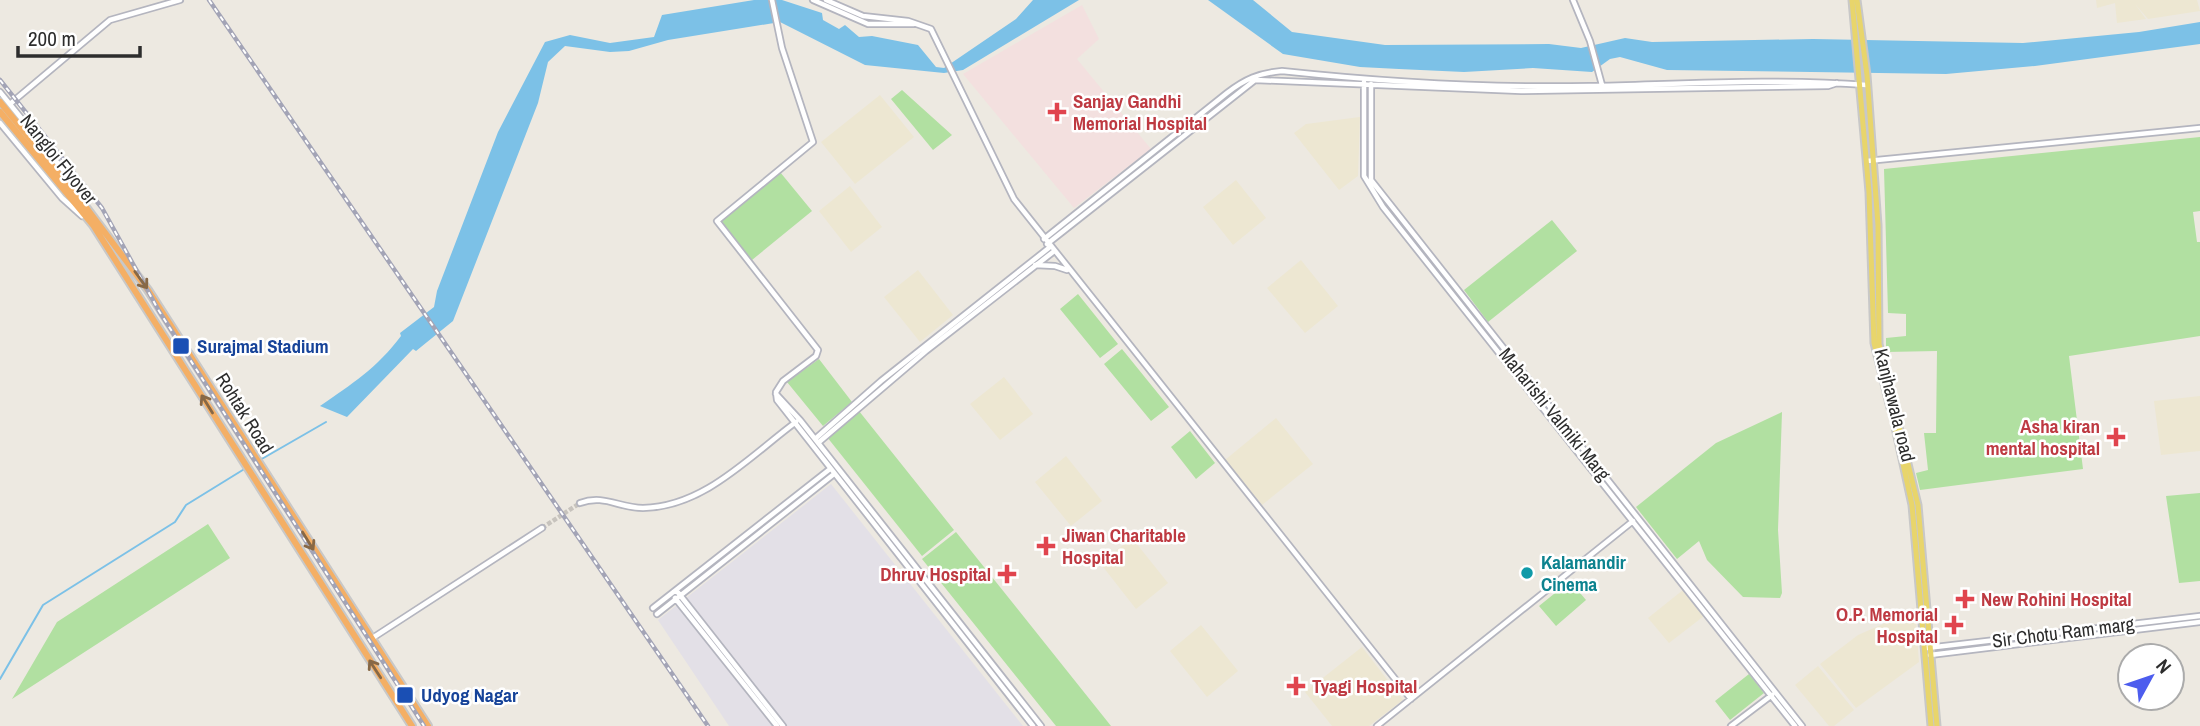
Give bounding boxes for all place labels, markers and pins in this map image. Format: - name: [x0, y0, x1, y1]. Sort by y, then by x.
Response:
- place label: Sanjay Gandhi Memorial Hospital: [1073, 88, 1207, 136]
- marker: Sanjay Gandhi Memorial Hospital: [1047, 102, 1067, 122]
- place label: Surajmal Stadium: [197, 333, 329, 359]
- marker: Surajmal Stadium: [171, 336, 191, 356]
- place label: Asha kiran mental hospital: [1986, 413, 2100, 461]
- marker: Asha kiran mental hospital: [2106, 427, 2126, 447]
- place label: Jiwan Charitable Hospital: [1062, 522, 1186, 570]
- marker: Jiwan Charitable Hospital: [1036, 536, 1056, 556]
- place label: Kalamandir Cinema: [1541, 549, 1626, 597]
- place label: Dhruv Hospital: [880, 561, 991, 587]
- marker: Dhruv Hospital: [997, 564, 1017, 584]
- marker: Kalamandir Cinema: [1519, 565, 1535, 581]
- place label: New Rohini Hospital: [1981, 586, 2132, 612]
- marker: New Rohini Hospital: [1955, 589, 1975, 609]
- place label: O.P. Memorial Hospital: [1836, 601, 1938, 649]
- marker: O.P. Memorial Hospital: [1944, 615, 1964, 635]
- place label: Tyagi Hospital: [1312, 673, 1417, 699]
- marker: Tyagi Hospital: [1286, 676, 1306, 696]
- place label: Udyog Nagar: [421, 682, 518, 708]
- marker: Udyog Nagar: [395, 685, 415, 705]

